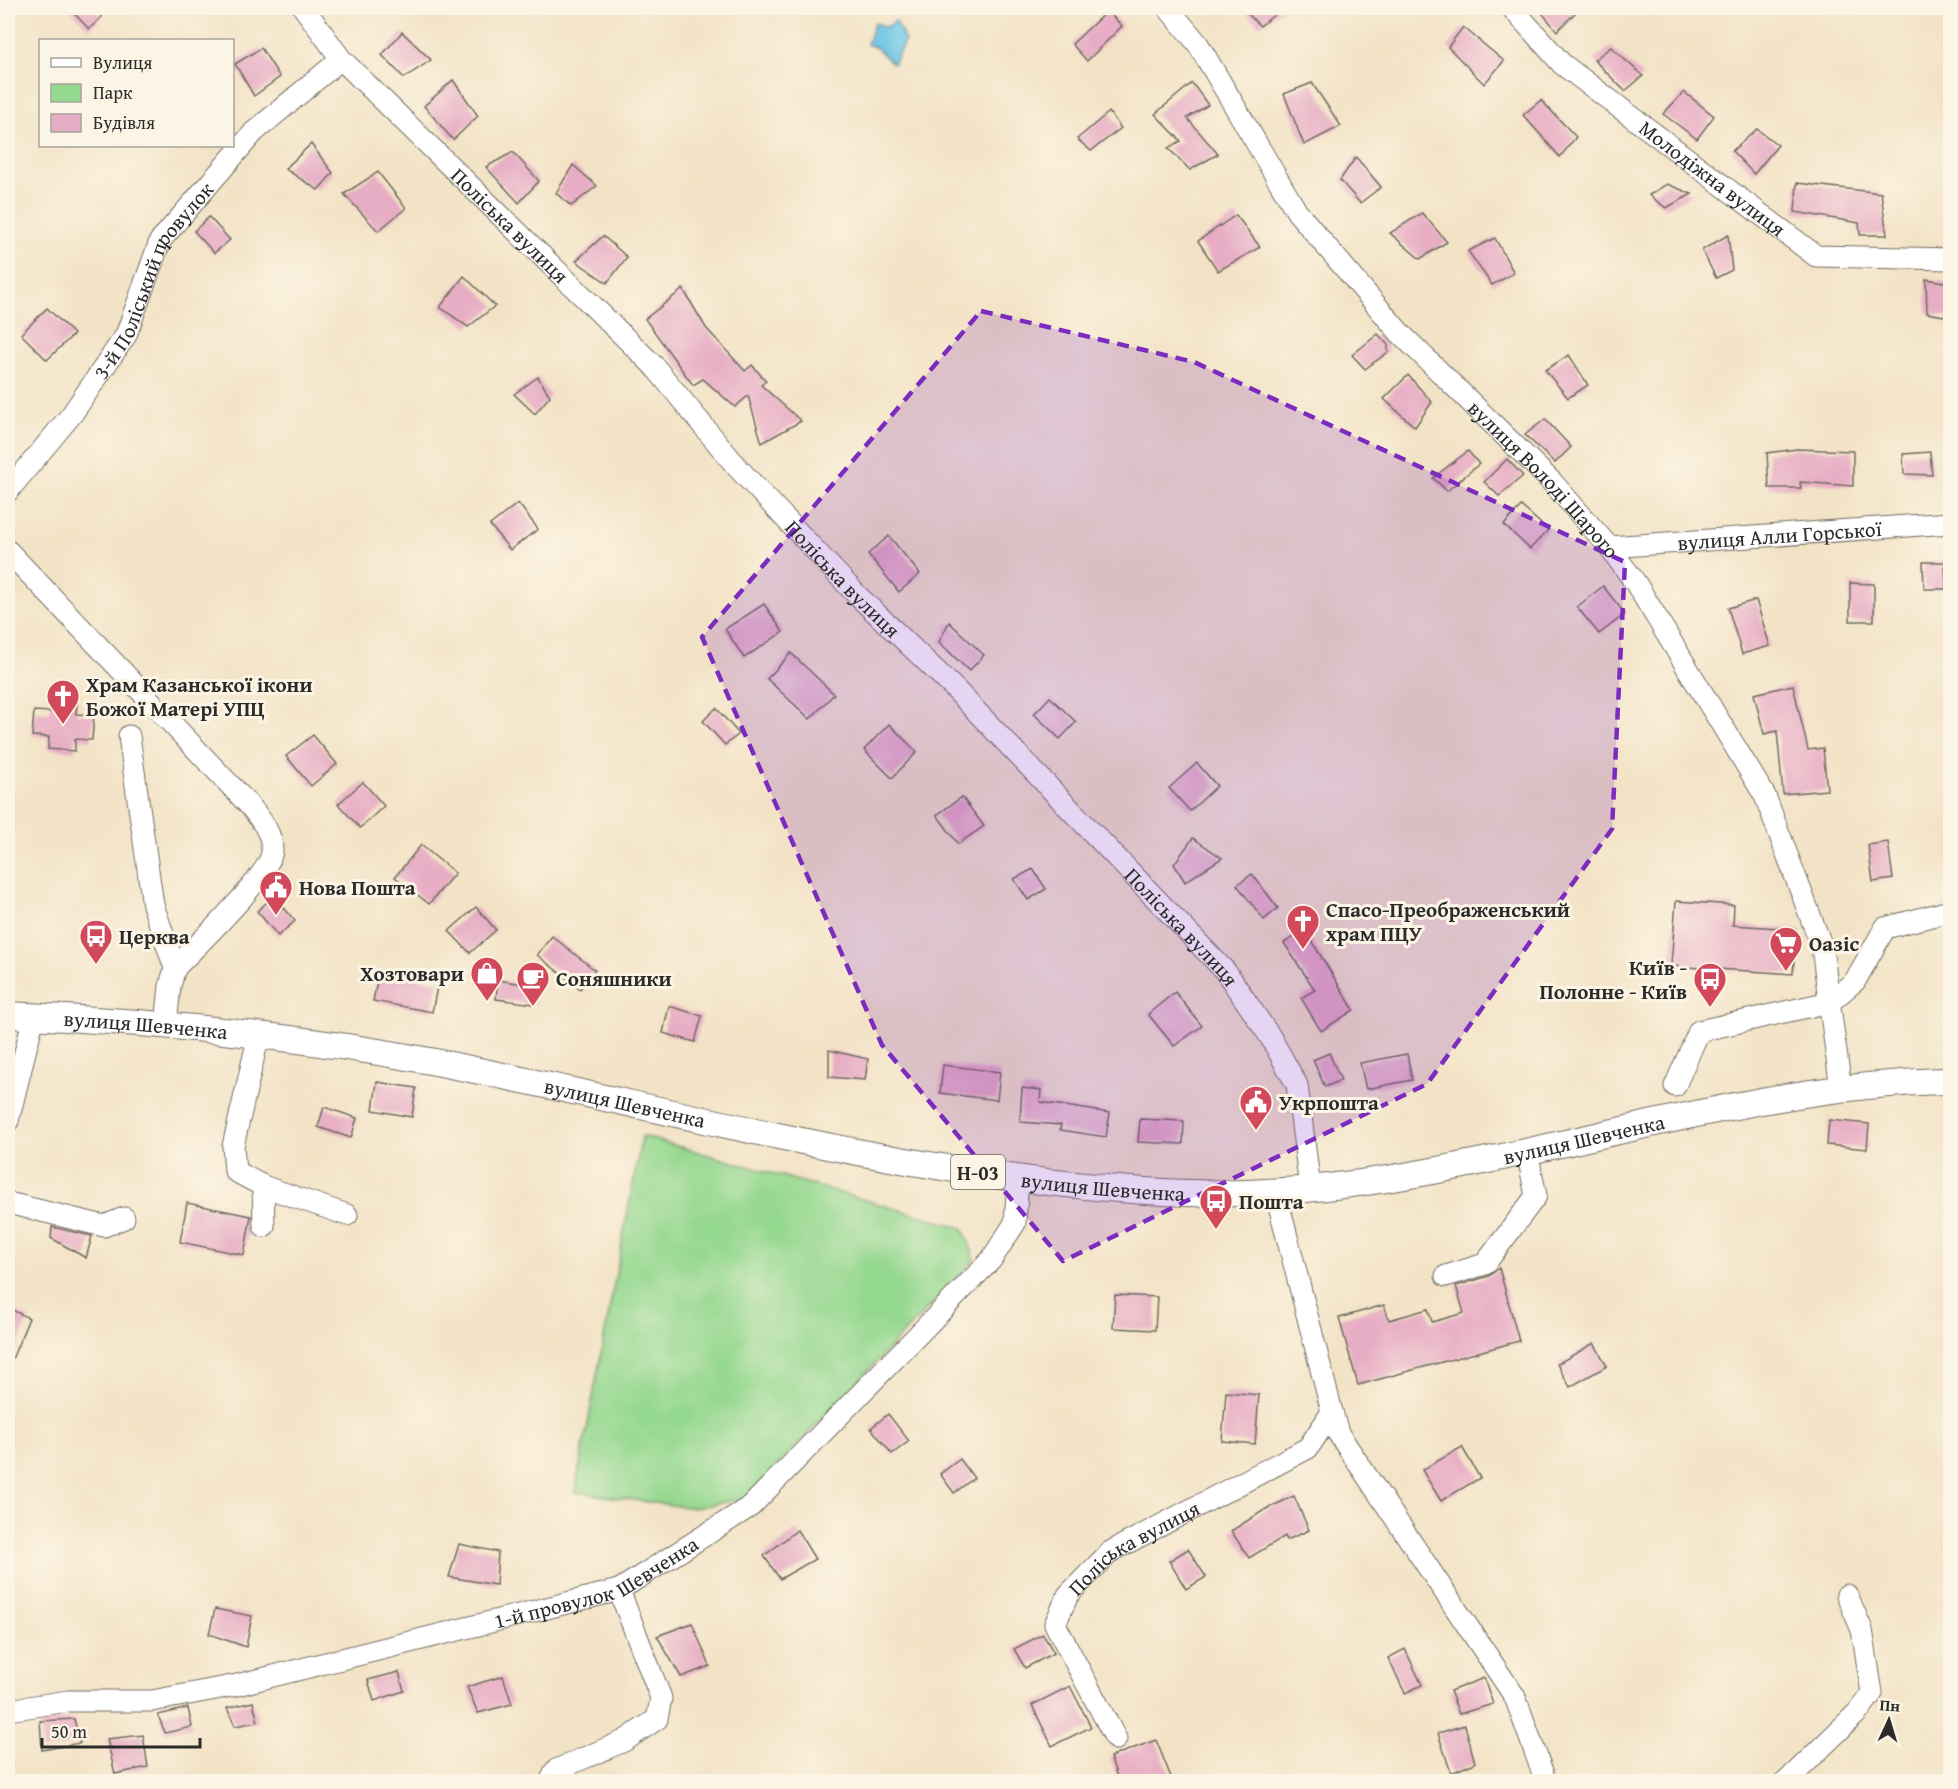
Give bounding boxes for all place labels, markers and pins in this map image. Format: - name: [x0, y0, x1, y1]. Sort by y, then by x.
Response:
- place label: Храм Казанської ікони Божої Матері УПЦ: [86, 669, 313, 724]
- church icon: Храм Казанської ікони Божої Матері УПЦ: [45, 678, 81, 725]
- public building icon: Нова Пошта: [258, 869, 294, 916]
- place label: Нова Пошта: [299, 872, 416, 903]
- place label: Спасо-Преображенський храм ПЦУ: [1326, 894, 1570, 949]
- church icon: Спасо-Преображенський храм ПЦУ: [1285, 903, 1321, 950]
- bus stop icon: Церква: [78, 918, 114, 965]
- place label: Церква: [119, 921, 190, 952]
- supermarket icon: Оазіс: [1768, 925, 1804, 972]
- place label: Оазіс: [1809, 928, 1859, 959]
- place label: Київ - Полонне - Київ: [1540, 952, 1687, 1007]
- shop icon: Хозтовари: [469, 955, 505, 1002]
- place label: Хозтовари: [360, 958, 464, 989]
- cafe icon: Соняшники: [515, 960, 551, 1007]
- bus stop icon: Київ - Полонне - Київ: [1692, 961, 1728, 1008]
- place label: Соняшники: [556, 963, 672, 994]
- public building icon: Укрпошта: [1238, 1084, 1274, 1131]
- place label: Укрпошта: [1279, 1087, 1379, 1118]
- bus stop icon: Пошта: [1198, 1183, 1234, 1230]
- place label: Пошта: [1239, 1186, 1304, 1217]

